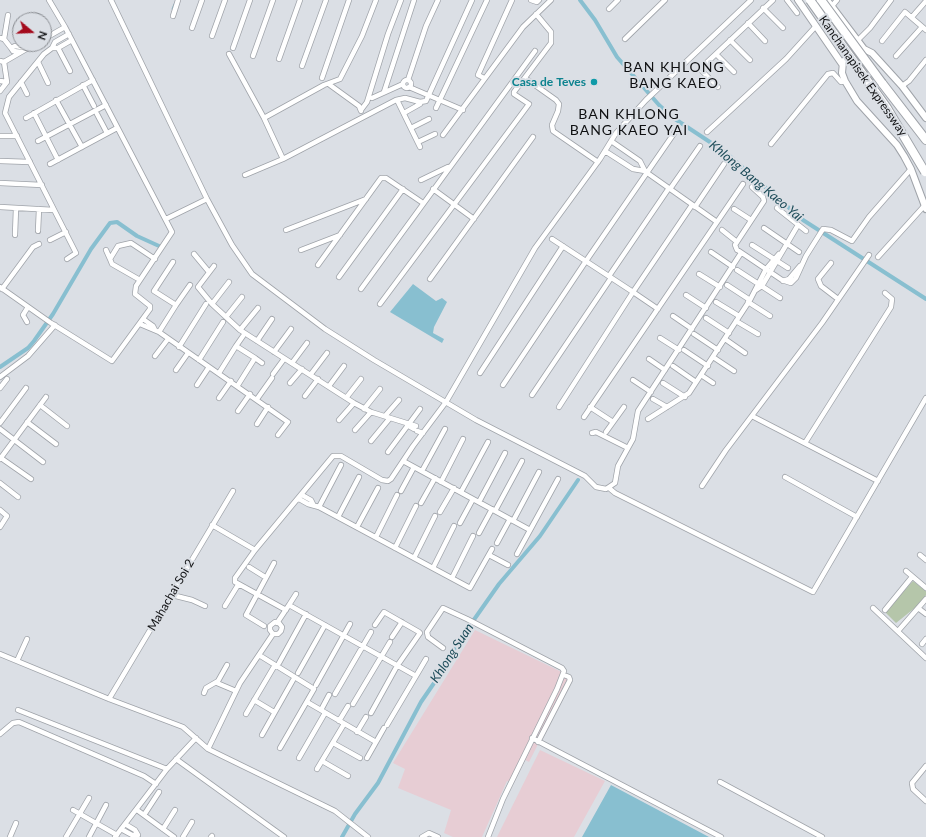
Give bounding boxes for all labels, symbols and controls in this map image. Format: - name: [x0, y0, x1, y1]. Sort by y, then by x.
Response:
- north arrow: [12, 12, 52, 52]
- street label: Kanchanapisek Expressway: [816, 13, 910, 139]
- text: N: [35, 30, 50, 42]
- district label: BAN KHLONG BANG KAEO: [623, 59, 725, 92]
- place label: Casa de Teves: [512, 75, 586, 89]
- marker: Casa de Teves: [589, 77, 599, 87]
- district label: BAN KHLONG BANG KAEO YAI: [570, 106, 688, 138]
- water label: Khlong Bang Kaeo Yai: [706, 137, 806, 225]
- street label: Mahachai Soi 2: [145, 557, 197, 633]
- water label: Khlong Suan: [427, 620, 477, 686]

